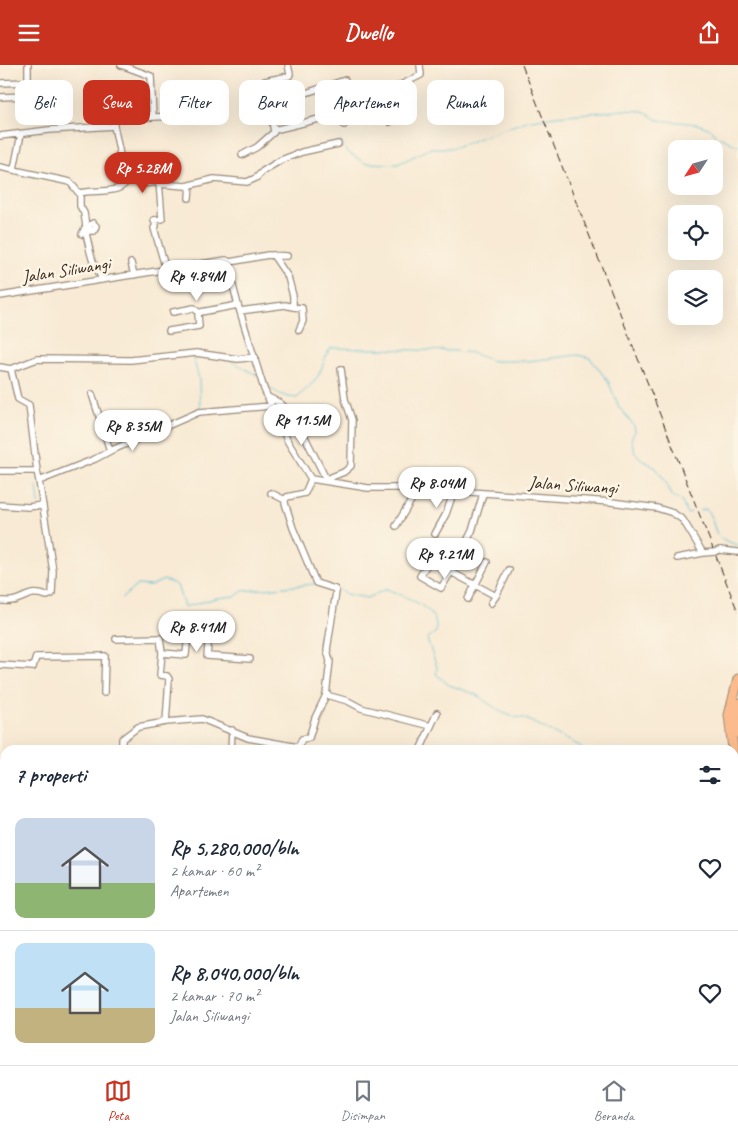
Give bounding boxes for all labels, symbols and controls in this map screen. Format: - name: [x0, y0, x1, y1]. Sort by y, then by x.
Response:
- icon: menu: [15, 19, 43, 47]
- text: Dwello: [345, 19, 393, 47]
- icon: share: [695, 19, 723, 47]
- chip: Beli: [15, 80, 73, 125]
- chip: Sewa: [83, 80, 150, 125]
- chip: Filter: [160, 80, 229, 125]
- chip: Baru: [239, 80, 305, 125]
- chip: Apartemen: [315, 80, 417, 125]
- chip: Rumah: [427, 80, 504, 125]
- north arrow: [668, 140, 722, 195]
- map controls: [668, 140, 723, 325]
- pin: Rp 5.28M: [91, 151, 195, 194]
- text: Rp 5.28M: [115, 158, 171, 178]
- button: locate: [668, 205, 723, 260]
- street label: Jalan Siliwangi: [19, 252, 114, 288]
- pin: Rp 4.84M: [145, 259, 249, 302]
- text: Rp 4.84M: [169, 266, 225, 286]
- button: layers: [668, 270, 723, 325]
- pin: Rp 11.5M: [250, 403, 354, 446]
- pin: Rp 8.35M: [81, 409, 185, 452]
- text: Rp 11.5M: [274, 410, 330, 430]
- text: Rp 8.35M: [105, 416, 161, 436]
- pin: Rp 8.04M: [385, 467, 489, 509]
- street label: Jalan Siliwangi: [527, 471, 621, 499]
- text: Rp 8.04M: [409, 473, 465, 493]
- pin: Rp 9.21M: [393, 537, 497, 580]
- text: Rp 9.21M: [417, 544, 473, 564]
- pin: Rp 8.41M: [145, 611, 249, 653]
- text: Rp 8.41M: [169, 617, 225, 637]
- icon: filters: [696, 761, 724, 789]
- text: 7 properti: [15, 762, 86, 788]
- text: Rp 5,280,000/bln: [170, 835, 299, 861]
- icon: home: [55, 838, 115, 898]
- icon: heart: [696, 854, 724, 882]
- text: 2 kamar · 60 m²: [170, 861, 259, 881]
- text: Apartemen: [170, 881, 229, 901]
- text: Rp 8,040,000/bln: [170, 960, 299, 986]
- icon: home: [55, 963, 115, 1023]
- icon: heart: [696, 979, 724, 1007]
- text: 2 kamar · 70 m²: [170, 986, 259, 1006]
- text: Jalan Siliwangi: [170, 1006, 249, 1026]
- tab: Peta: [104, 1077, 132, 1124]
- tab: Disimpan: [341, 1077, 385, 1124]
- tab: Beranda: [594, 1077, 634, 1124]

